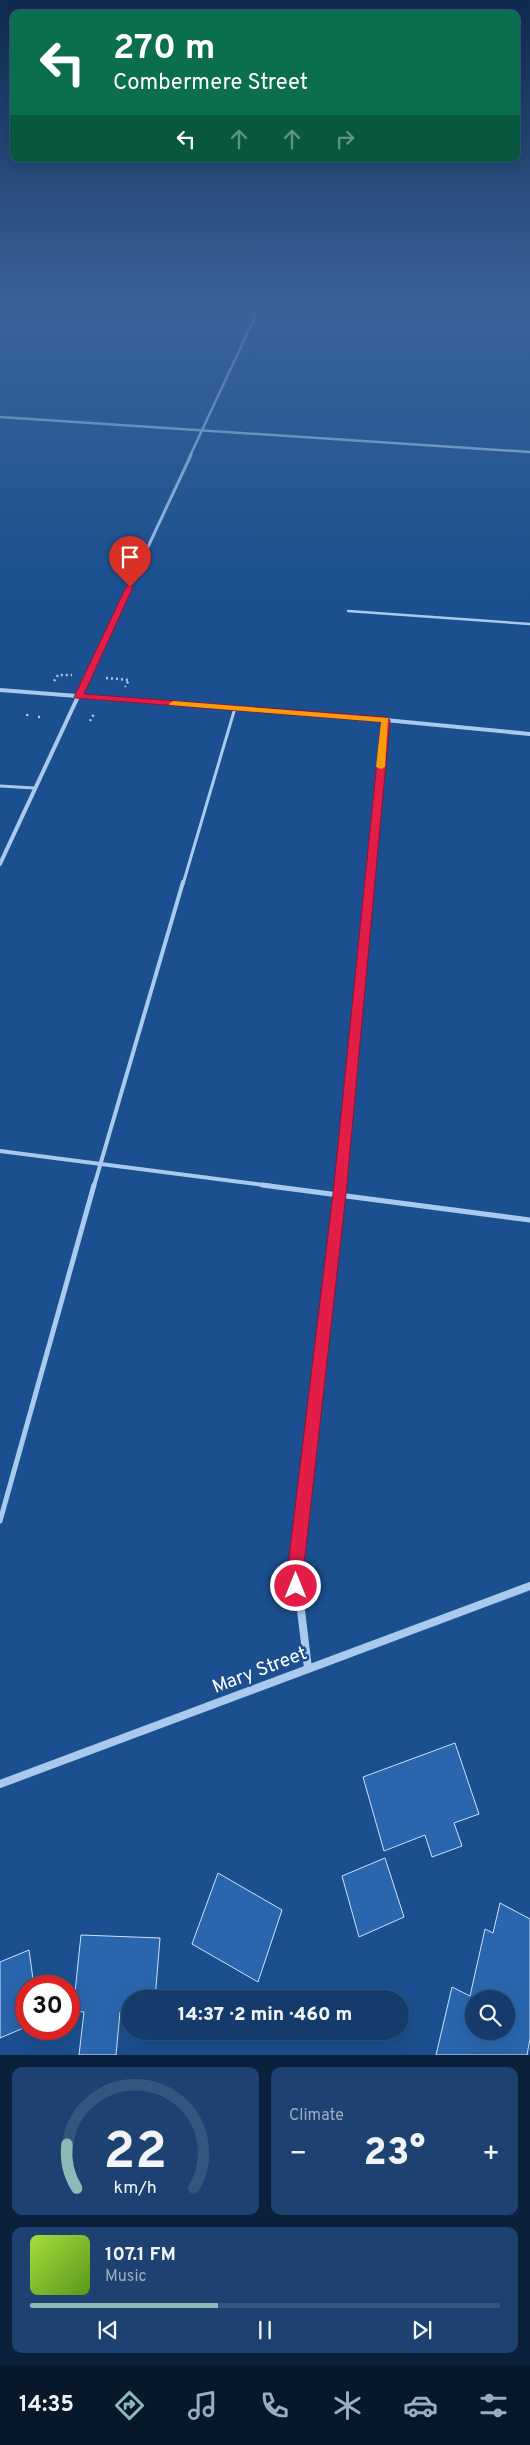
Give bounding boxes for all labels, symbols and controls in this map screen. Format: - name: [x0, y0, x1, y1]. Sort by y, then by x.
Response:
- text: 270 m: [113, 27, 215, 71]
- icon: left: [30, 30, 95, 95]
- text: Combermere Street: [113, 70, 308, 97]
- icon: left: [172, 125, 200, 153]
- icon: ahead: [225, 125, 253, 153]
- icon: ahead: [278, 125, 306, 153]
- icon: right: [331, 125, 359, 153]
- pin: [109, 536, 151, 587]
- icon: arrive: [116, 543, 144, 571]
- position arrow: [269, 1559, 321, 1611]
- street label: Mary Street: [209, 1642, 310, 1700]
- speed limit sign: 30: [15, 1975, 80, 2040]
- map controls: [465, 1990, 515, 2040]
- button: search: [465, 1990, 515, 2040]
- text: 14:37 · 2 min · 460 m: [178, 2003, 352, 2027]
- text: Climate: [289, 2106, 344, 2126]
- text: 22: [104, 2121, 167, 2187]
- text: 23°: [364, 2130, 425, 2179]
- text: −: [289, 2137, 307, 2173]
- text: +: [482, 2137, 500, 2173]
- text: km/h: [114, 2177, 157, 2200]
- text: 107.1 FM: [105, 2243, 176, 2267]
- text: Music: [105, 2267, 146, 2287]
- icon: previous: [94, 2316, 122, 2344]
- icon: pause: [251, 2316, 279, 2344]
- icon: next: [408, 2316, 436, 2344]
- icon: directions: [112, 2388, 147, 2423]
- icon: music: [185, 2388, 220, 2423]
- icon: phone: [257, 2388, 292, 2423]
- icon: climate: [330, 2388, 365, 2423]
- icon: car: [403, 2388, 438, 2423]
- icon: filters: [476, 2388, 511, 2423]
- text: 14:35: [19, 2392, 74, 2419]

